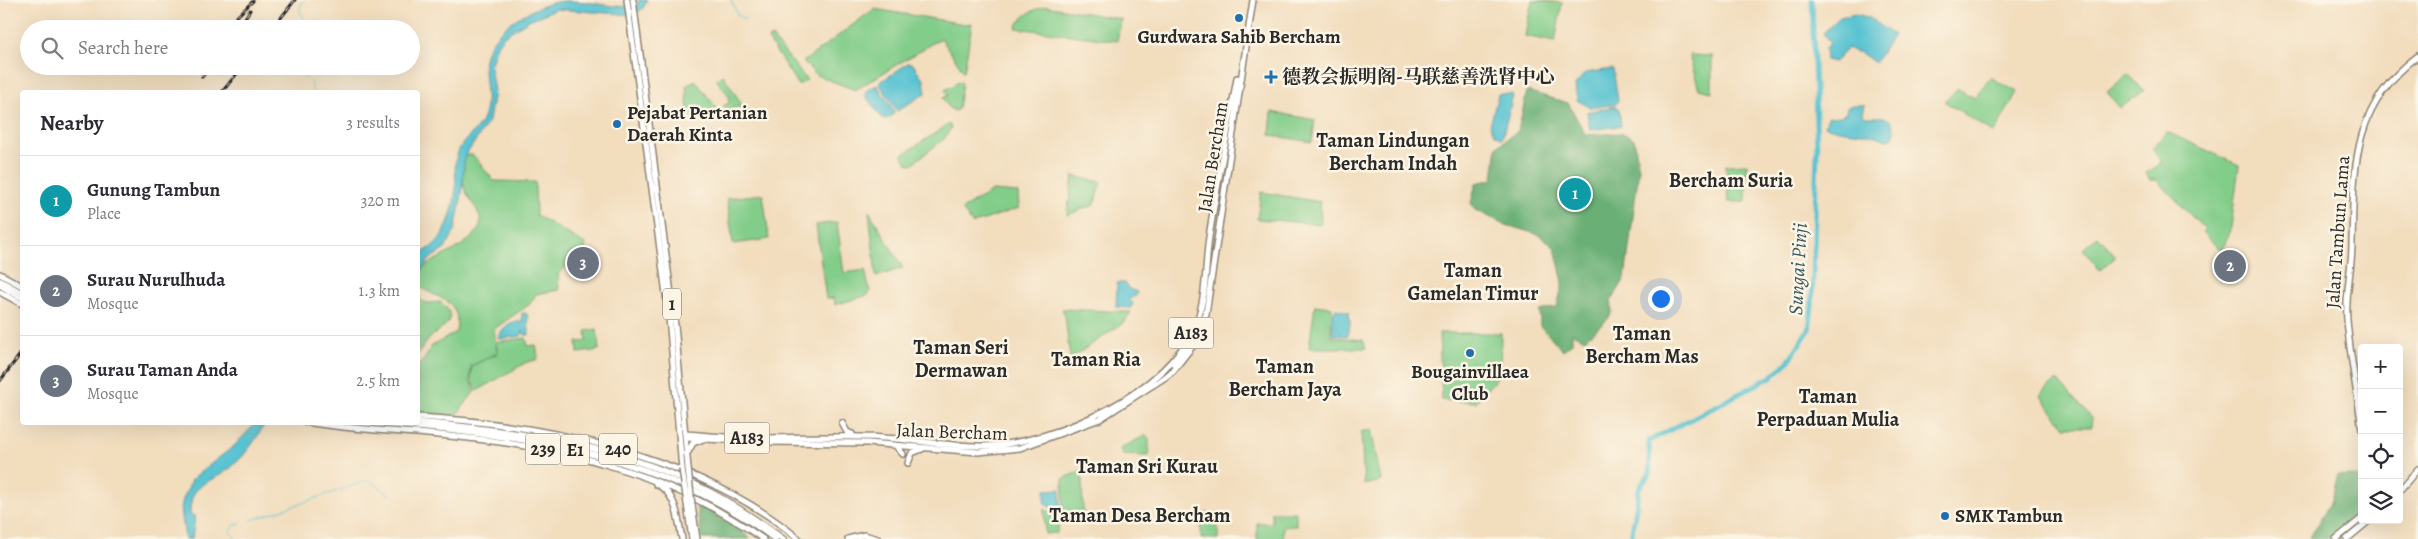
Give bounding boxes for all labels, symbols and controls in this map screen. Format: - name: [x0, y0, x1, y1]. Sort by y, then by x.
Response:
- marker: Gurdwara Sahib Bercham: [1233, 12, 1245, 24]
- search box: [20, 20, 420, 75]
- place label: Gurdwara Sahib Bercham: [1137, 24, 1341, 50]
- icon: search: [38, 34, 66, 62]
- text: Search here: [78, 35, 168, 61]
- place label: 德教会振明阁-马联慈善洗肾中心: [1282, 64, 1555, 90]
- marker: 德教会振明阁-马联慈善洗肾中心: [1264, 70, 1278, 84]
- place label: Pejabat Pertanian Daerah Kinta: [627, 100, 768, 148]
- street label: Jalan Bercham: [1191, 100, 1235, 214]
- text: Nearby: [40, 109, 103, 137]
- text: 3 results: [346, 112, 400, 134]
- marker: Pejabat Pertanian Daerah Kinta: [611, 118, 623, 130]
- district label: Taman Lindungan Bercham Indah: [1317, 127, 1469, 177]
- street label: Jalan Tambun Lama: [2320, 154, 2356, 309]
- district label: Bercham Suria: [1669, 167, 1794, 194]
- pin: 1: [1559, 175, 1591, 213]
- text: Gunung Tambun: [87, 177, 220, 203]
- text: 1: [53, 190, 59, 212]
- text: 320 m: [361, 190, 400, 212]
- text: Place: [87, 203, 121, 225]
- water label: Sungai Pinji: [1782, 222, 1814, 316]
- pin: 3: [567, 244, 599, 282]
- pin: 2: [2214, 247, 2246, 285]
- district label: Taman Gamelan Timur: [1408, 257, 1538, 307]
- text: Surau Nurulhuda: [87, 267, 225, 293]
- text: 2: [52, 280, 60, 302]
- text: 1.3 km: [359, 280, 400, 302]
- your location: [1648, 286, 1674, 312]
- road number: 1: [663, 288, 681, 320]
- text: Mosque: [87, 293, 139, 315]
- road number: A183: [1168, 317, 1214, 348]
- district label: Taman Bercham Mas: [1585, 320, 1699, 370]
- district label: Taman Seri Dermawan: [913, 334, 1009, 384]
- map controls: [2358, 344, 2403, 524]
- button: +: [2358, 344, 2403, 389]
- district label: Taman Ria: [1051, 346, 1141, 373]
- marker: Bougainvillaea Club: [1464, 347, 1476, 359]
- district label: Taman Bercham Jaya: [1228, 353, 1342, 403]
- text: Surau Taman Anda: [87, 357, 238, 383]
- place label: Bougainvillaea Club: [1411, 359, 1530, 407]
- text: 3: [53, 370, 59, 392]
- text: 2.5 km: [356, 370, 400, 392]
- text: Mosque: [87, 383, 139, 405]
- district label: Taman Perpaduan Mulia: [1757, 383, 1900, 433]
- button: −: [2358, 389, 2403, 434]
- street label: Jalan Bercham: [896, 417, 1008, 447]
- road number: A183: [724, 422, 770, 453]
- road number: 239: [526, 434, 560, 464]
- road number: E1: [561, 434, 589, 466]
- road number: 240: [599, 434, 637, 464]
- button: locate: [2358, 434, 2403, 479]
- district label: Taman Sri Kurau: [1076, 453, 1218, 480]
- button: layers: [2358, 479, 2403, 524]
- district label: Taman Desa Bercham: [1049, 502, 1231, 529]
- place label: SMK Tambun: [1955, 503, 2063, 529]
- marker: SMK Tambun: [1939, 510, 1951, 522]

